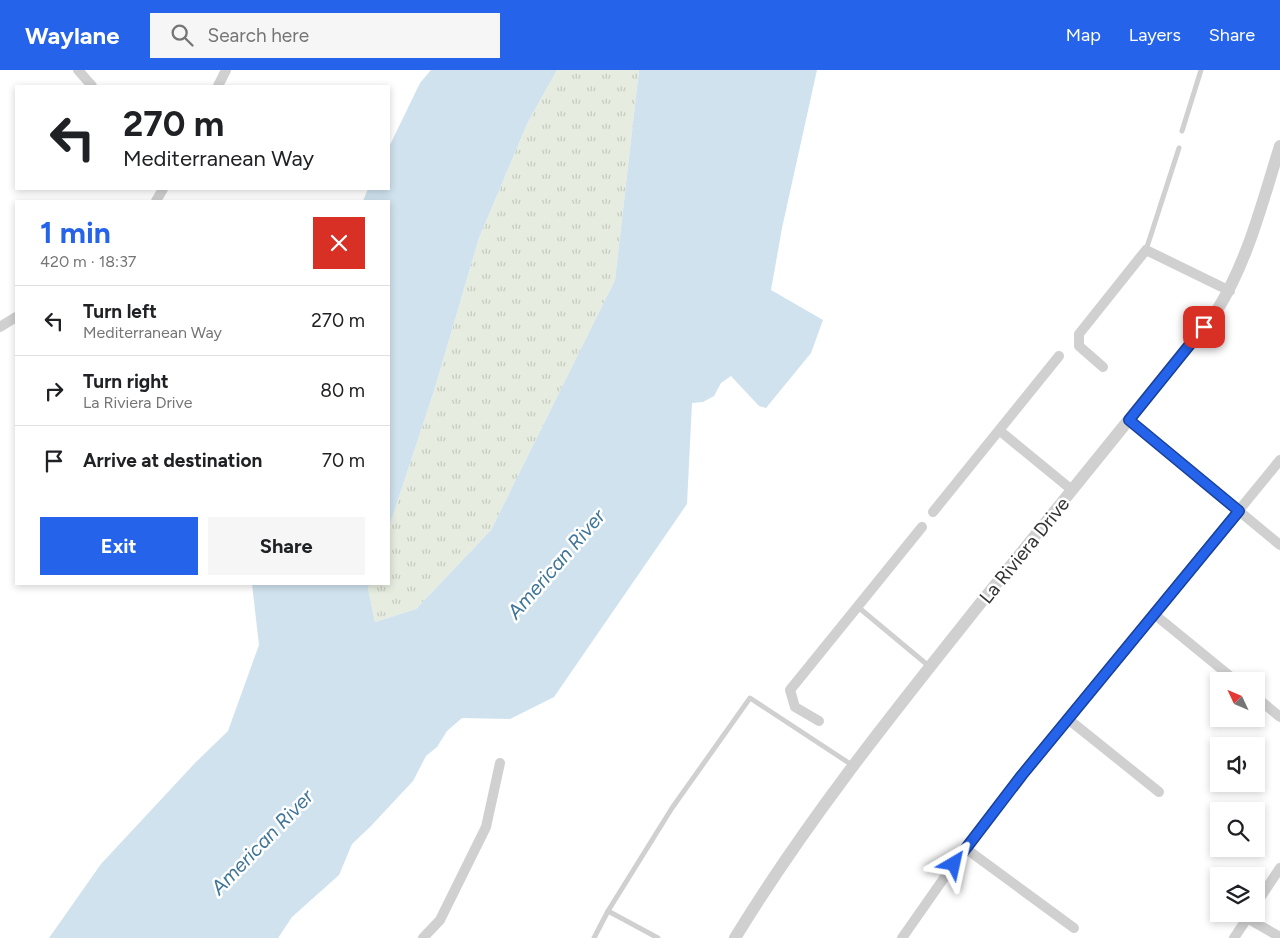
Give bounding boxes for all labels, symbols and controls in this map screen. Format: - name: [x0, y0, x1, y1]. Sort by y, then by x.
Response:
- search box: [150, 13, 500, 58]
- text: Waylane: [25, 21, 120, 50]
- icon: search: [168, 21, 196, 49]
- text: Search here: [208, 24, 309, 47]
- text: Map: [1066, 24, 1101, 46]
- text: Layers: [1129, 24, 1181, 46]
- text: Share: [1209, 24, 1255, 46]
- text: 270 m: [123, 103, 224, 145]
- icon: left: [40, 105, 105, 170]
- text: Mediterranean Way: [123, 145, 314, 172]
- text: 1 min: [40, 214, 111, 251]
- button: close: [313, 217, 365, 269]
- text: 420 m · 18:37: [40, 252, 136, 271]
- text: Turn left: [83, 300, 157, 323]
- pin: [1183, 306, 1225, 348]
- icon: left: [40, 307, 68, 335]
- text: 270 m: [311, 309, 365, 332]
- icon: arrive: [1190, 313, 1218, 341]
- text: Mediterranean Way: [83, 323, 222, 342]
- text: Turn right: [83, 370, 169, 393]
- icon: right: [40, 377, 68, 405]
- text: 80 m: [320, 379, 365, 402]
- text: La Riviera Drive: [83, 393, 192, 412]
- icon: arrive: [40, 447, 68, 475]
- text: Arrive at destination: [83, 449, 262, 472]
- text: 70 m: [322, 449, 365, 472]
- street label: La Riviera Drive: [975, 493, 1074, 608]
- water label: American River: [501, 504, 611, 624]
- button: Exit: [40, 517, 198, 575]
- button: Share: [208, 517, 365, 575]
- north arrow: [1210, 672, 1265, 728]
- map controls: [1210, 672, 1265, 922]
- button: sound: [1210, 737, 1265, 792]
- water label: American River: [205, 784, 319, 900]
- button: search: [1210, 802, 1265, 857]
- position arrow: [927, 837, 979, 889]
- button: layers: [1210, 867, 1265, 922]

